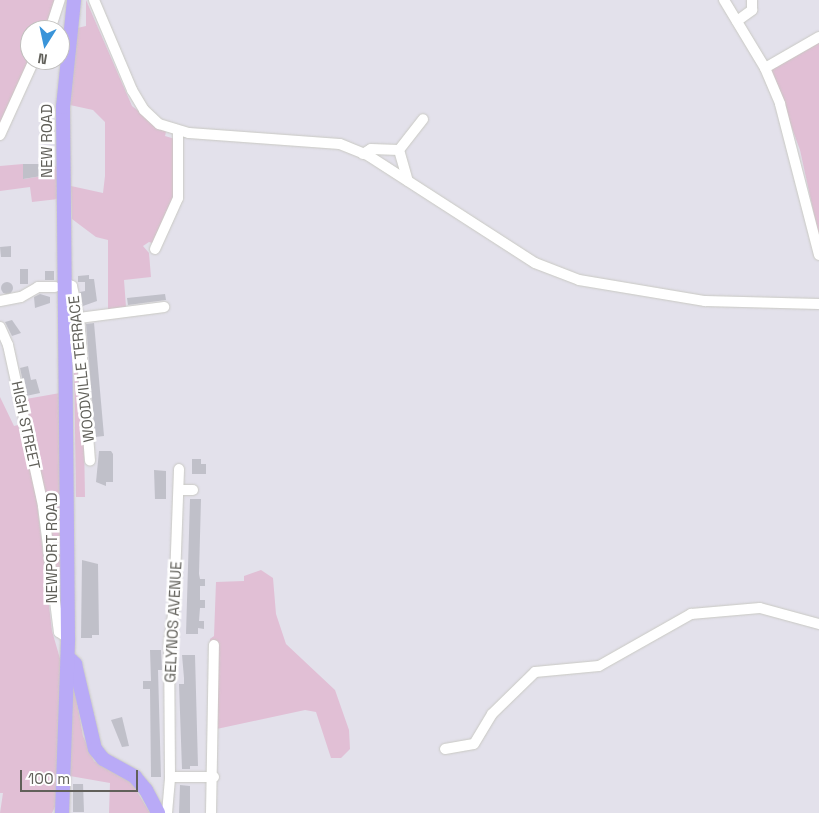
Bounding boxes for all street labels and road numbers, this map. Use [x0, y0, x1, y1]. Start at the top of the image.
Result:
street label: NEW ROAD [38, 104, 56, 178]
street label: WOODVILLE TERRACE [64, 295, 98, 443]
street label: HIGH STREET [8, 379, 44, 471]
street label: NEWPORT ROAD [43, 492, 61, 604]
street label: GELYNOS AVENUE [161, 561, 185, 683]

